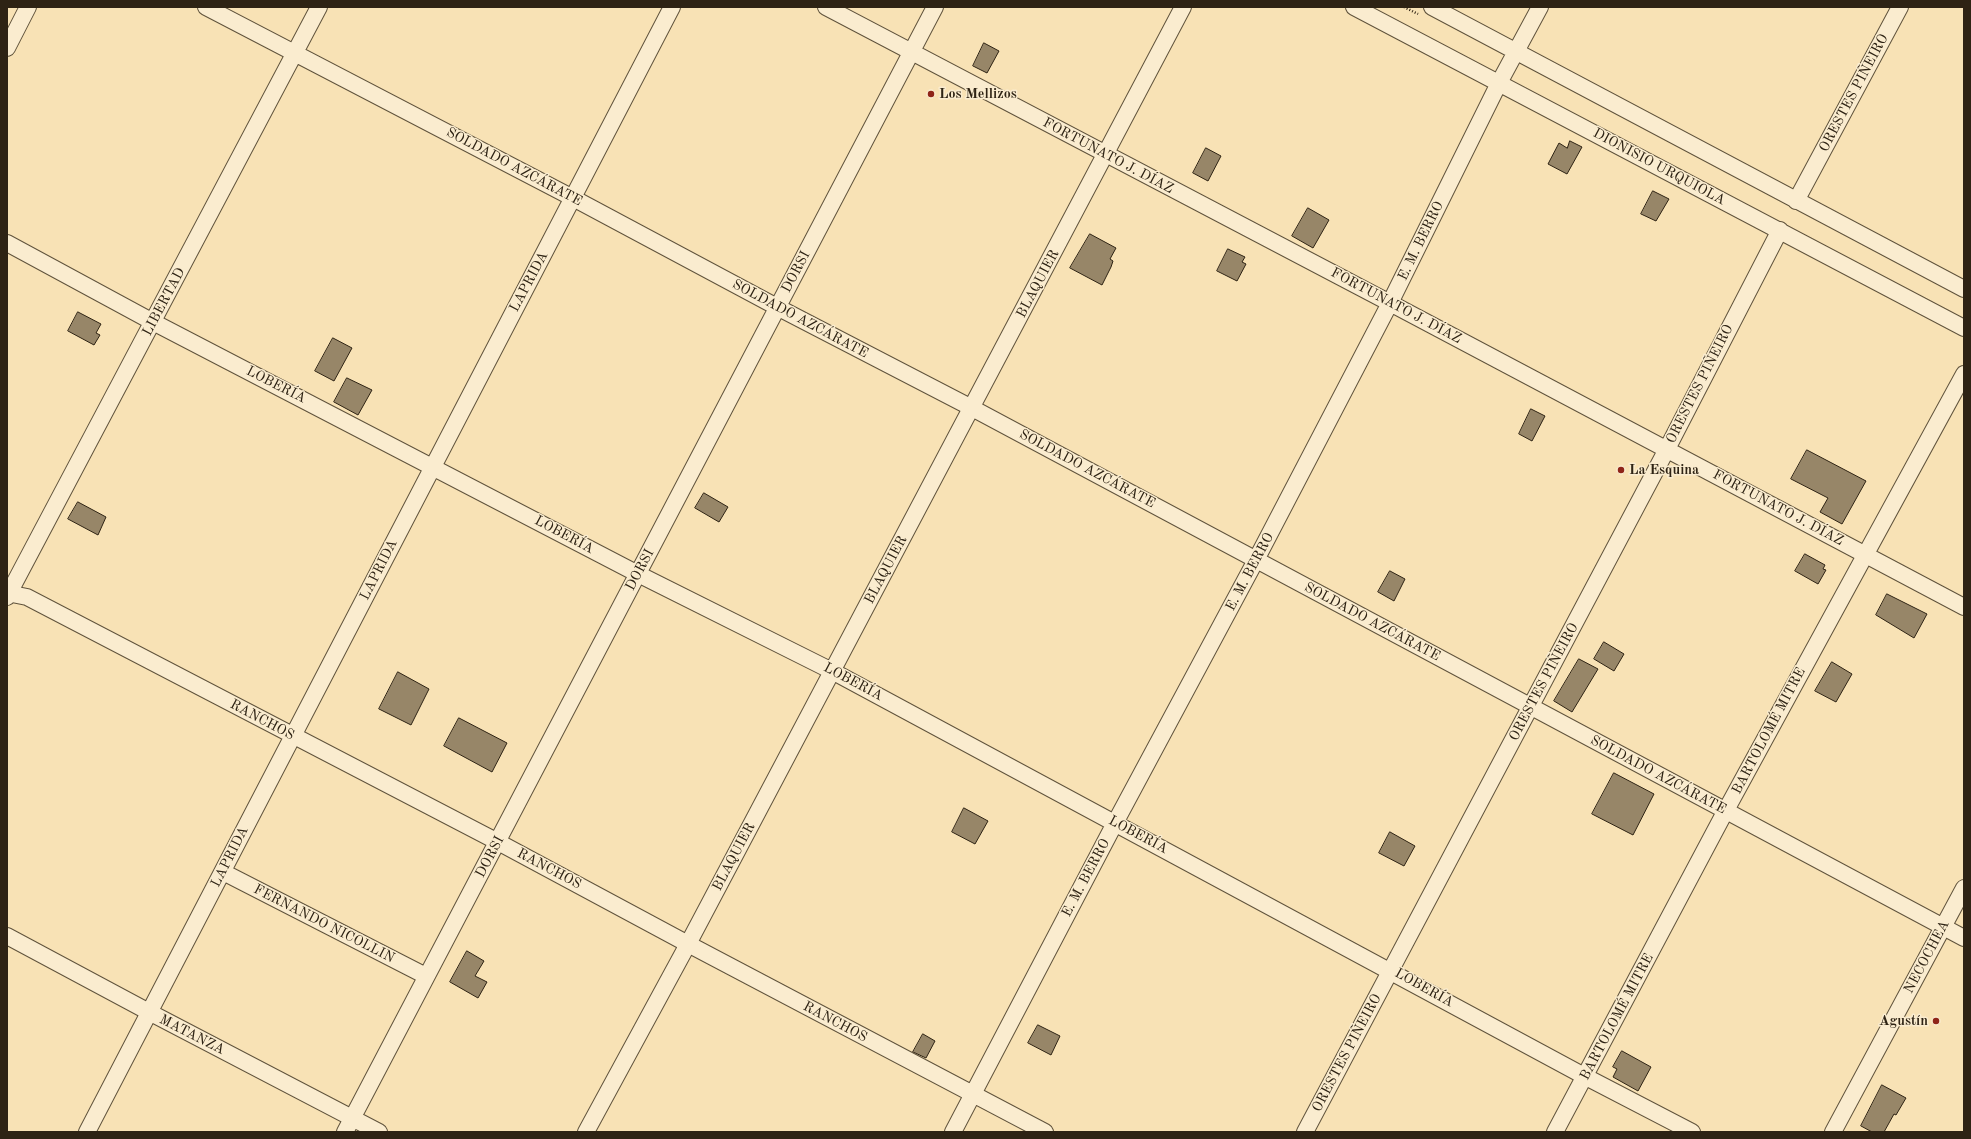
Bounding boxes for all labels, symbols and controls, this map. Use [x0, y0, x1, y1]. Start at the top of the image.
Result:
street label: ORESTES PIÑEIRO [1816, 31, 1892, 155]
place label: Los Mellizos [939, 86, 1017, 102]
marker: Los Mellizos [926, 89, 936, 99]
street label: FORTUNATO J. DÍAZ [1040, 114, 1176, 198]
street label: SOLDADO AZCÁRATE [443, 124, 585, 210]
street label: DIONISIO URQUIOLA [1590, 125, 1728, 209]
street label: E. M. BERRO [1395, 199, 1447, 283]
street label: BLAQUIER [1013, 247, 1063, 321]
street label: DORSI [778, 248, 814, 296]
street label: LAPRIDA [506, 249, 552, 315]
street label: FORTUNATO J. DÍAZ [1328, 264, 1464, 348]
street label: LIBERTAD [139, 265, 189, 339]
street label: SOLDADO AZCÁRATE [729, 276, 871, 362]
street label: ORESTES PIÑEIRO [1663, 322, 1737, 446]
street label: LOBERÍA [243, 363, 309, 407]
street label: SOLDADO AZCÁRATE [1016, 426, 1158, 512]
place label: La Esquina [1629, 462, 1699, 478]
marker: La Esquina [1616, 465, 1626, 475]
street label: FORTUNATO J. DÍAZ [1710, 466, 1846, 550]
street label: LOBERÍA [531, 512, 597, 558]
street label: E. M. BERRO [1222, 530, 1278, 614]
street label: BLAQUIER [861, 533, 911, 607]
street label: LAPRIDA [357, 537, 401, 603]
street label: DORSI [622, 546, 658, 594]
street label: SOLDADO AZCÁRATE [1301, 579, 1443, 665]
street label: ORESTES PIÑEIRO [1506, 620, 1582, 744]
street label: LOBERÍA [820, 659, 886, 705]
street label: BARTOLOMÉ MITRE [1728, 665, 1810, 797]
street label: RANCHOS [227, 696, 297, 744]
street label: SOLDADO AZCÁRATE [1587, 732, 1729, 818]
street label: LOBERÍA [1105, 812, 1171, 858]
street label: BLAQUIER [709, 820, 759, 894]
street label: LAPRIDA [208, 824, 252, 890]
street label: DORSI [472, 833, 508, 881]
street label: E. M. BERRO [1058, 836, 1114, 920]
street label: RANCHOS [514, 845, 584, 893]
street label: FERNANDO NICOLLIN [251, 881, 397, 967]
street label: NECOCHEA [1901, 918, 1953, 996]
street label: BARTOLOMÉ MITRE [1576, 951, 1658, 1083]
street label: LOBERÍA [1392, 965, 1456, 1011]
street label: ORESTES PIÑEIRO [1309, 991, 1385, 1115]
street label: RANCHOS [800, 998, 870, 1046]
street label: MATANZA [156, 1011, 228, 1059]
place label: Agustín [1879, 1013, 1928, 1029]
marker: Agustín [1931, 1016, 1941, 1026]

